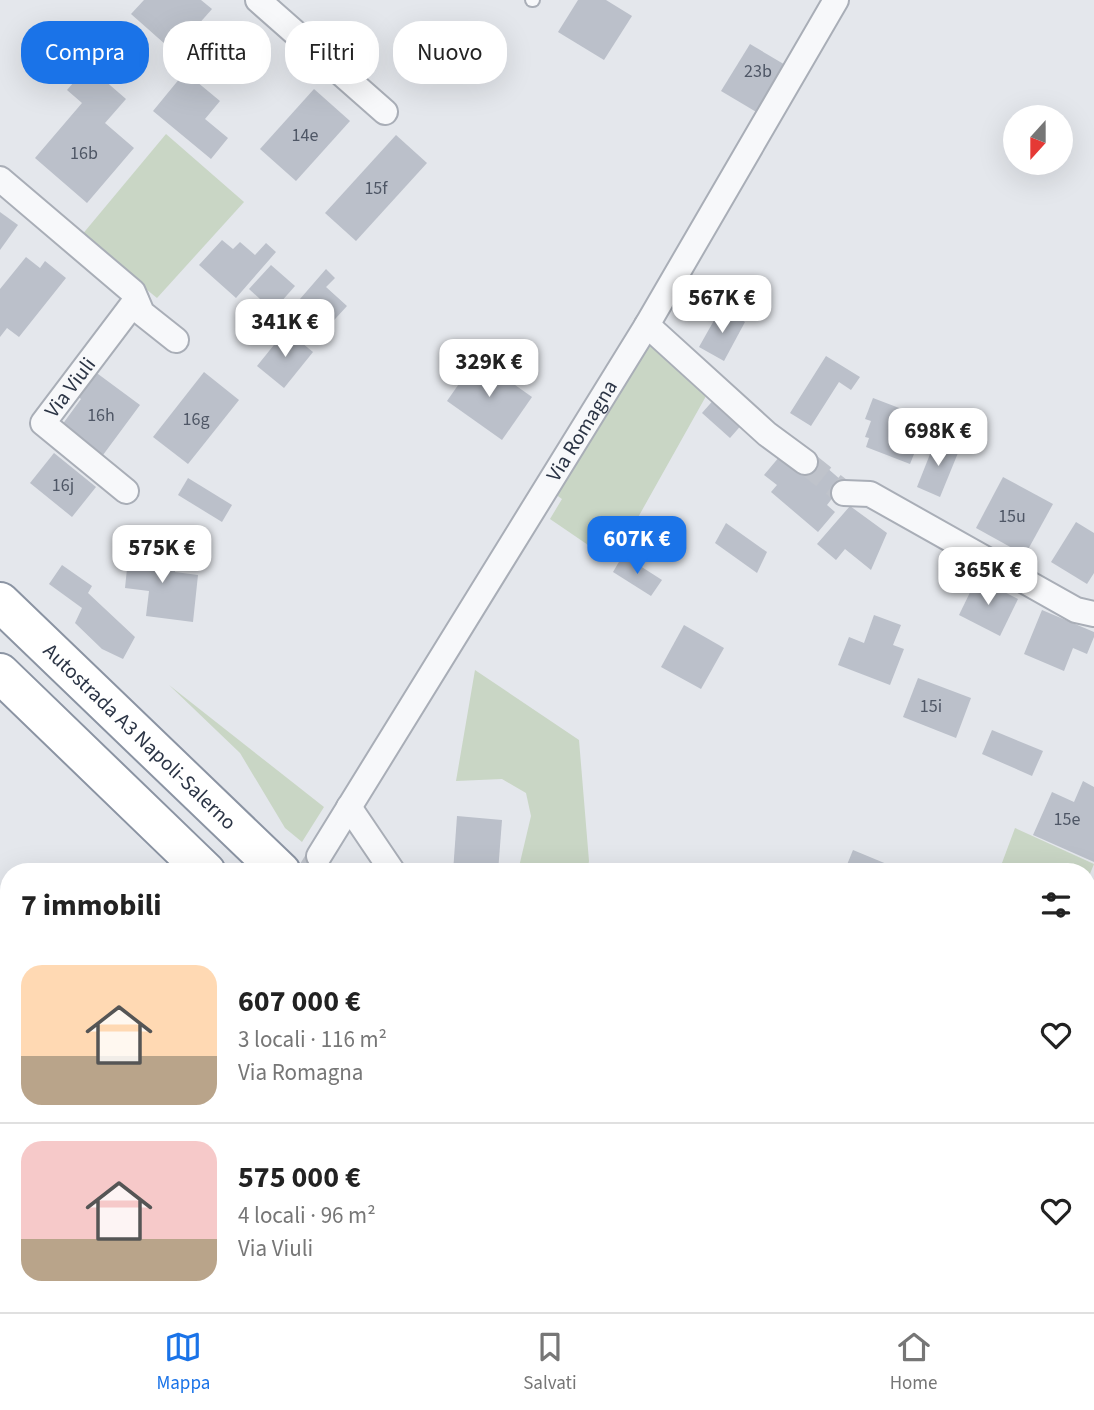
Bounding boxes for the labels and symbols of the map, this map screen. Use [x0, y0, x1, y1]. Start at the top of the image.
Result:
house number: 23b [744, 59, 772, 84]
north arrow [1003, 105, 1073, 175]
house number: 14e [292, 123, 318, 148]
house number: 16b [70, 141, 98, 166]
house number: 15f [364, 176, 388, 201]
pin: 567K € [665, 276, 779, 335]
pin: 341K € [228, 300, 342, 359]
pin: 329K € [432, 340, 546, 399]
street label: Via Viuli [37, 351, 103, 424]
street label: Via Romagna [539, 374, 625, 487]
house number: 16h [87, 403, 115, 428]
house number: 16g [183, 407, 209, 432]
pin: 698K € [881, 408, 995, 468]
house number: 16j [52, 473, 74, 498]
house number: 15u [998, 504, 1026, 529]
pin: 607K € [580, 516, 694, 576]
pin: 575K € [105, 526, 219, 585]
pin: 365K € [931, 548, 1045, 607]
street label: Autostrada A3 Napoli-Salerno [36, 636, 243, 837]
house number: 15i [920, 694, 942, 719]
house number: 15e [1054, 807, 1080, 832]

